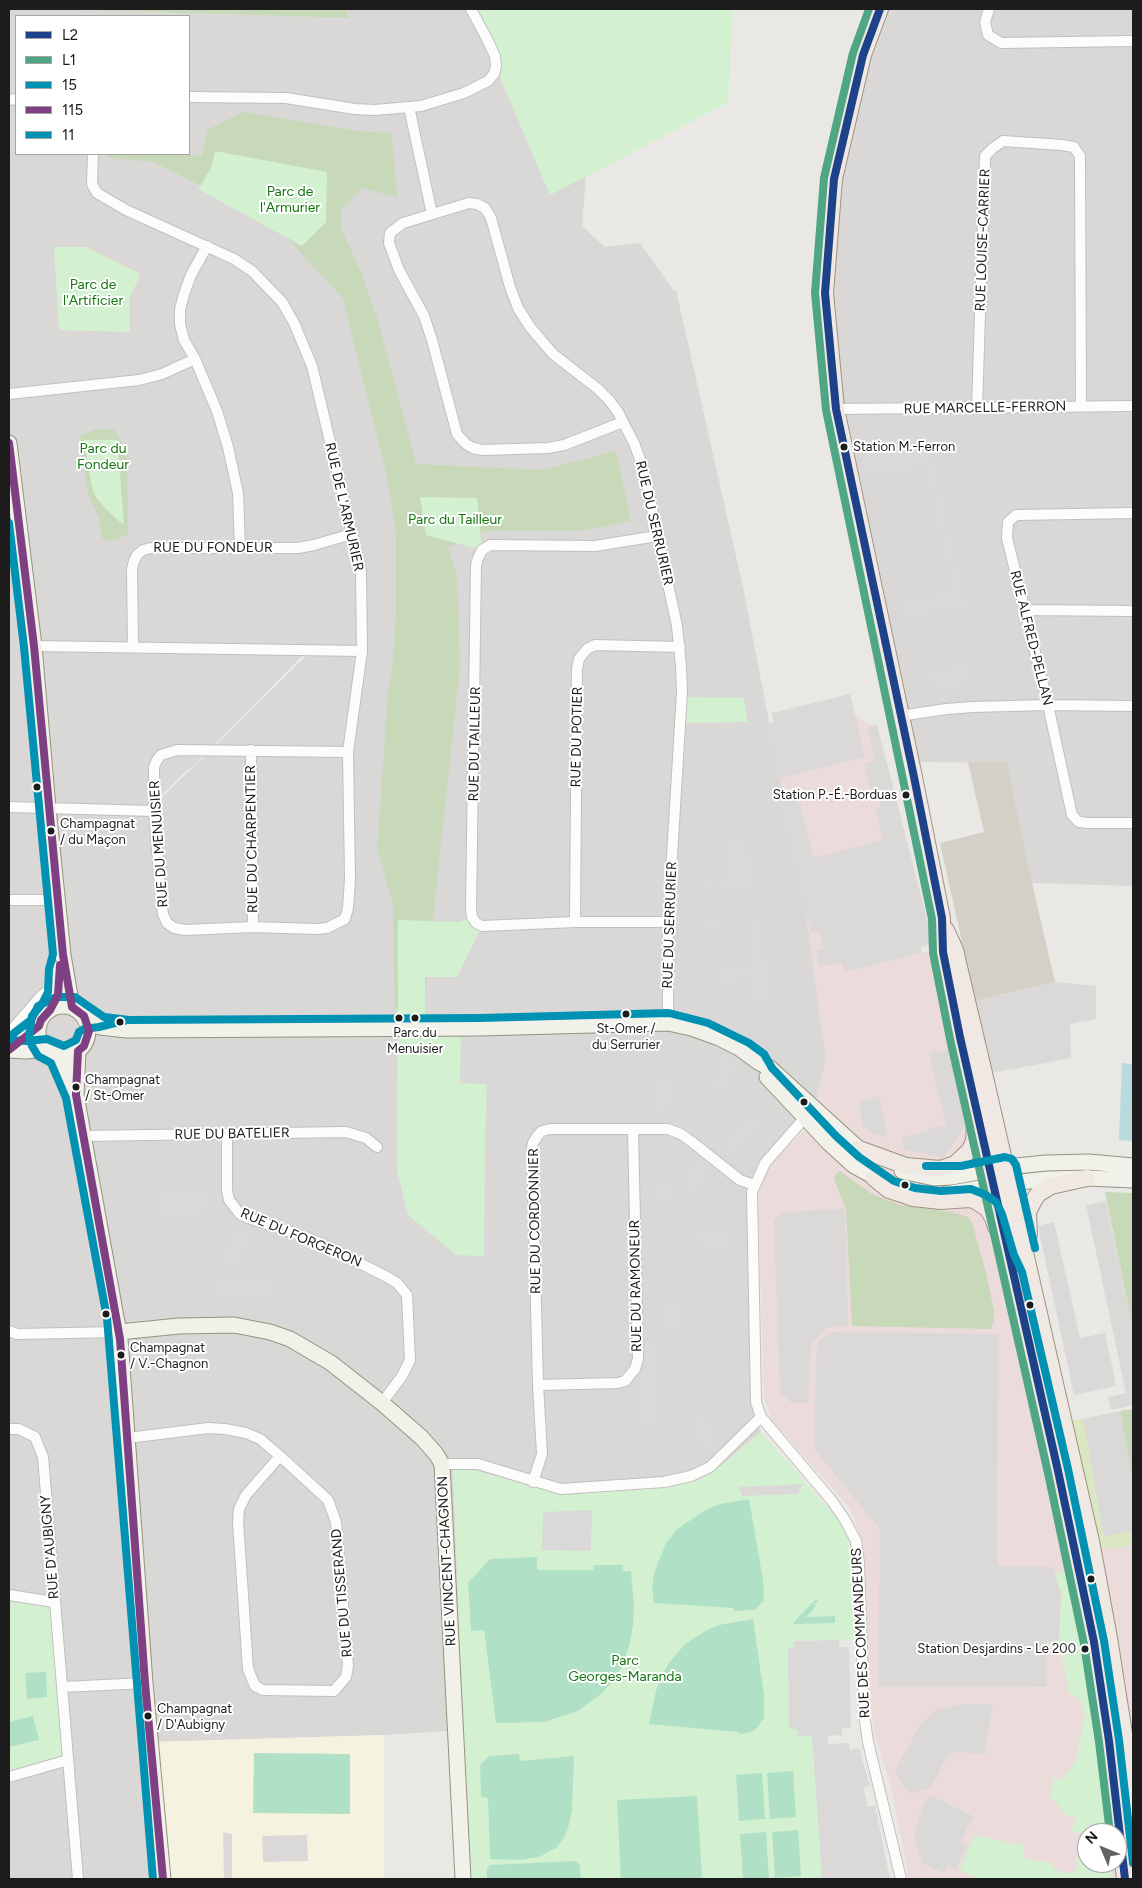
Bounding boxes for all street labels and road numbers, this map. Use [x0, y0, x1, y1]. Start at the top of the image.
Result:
street label: RUE LOUISE-CARRIER [972, 168, 994, 312]
street label: RUE MARCELLE-FERRON [904, 398, 1066, 418]
street label: RUE DE L'ARMURIER [321, 441, 367, 573]
street label: RUE DU SERRURIER [631, 459, 677, 587]
street label: RUE DU FONDEUR [153, 540, 273, 556]
street label: RUE ALFRED-PELLAN [1006, 569, 1056, 707]
street label: RUE DU TAILLEUR [466, 686, 484, 802]
street label: RUE DU POTIER [568, 686, 586, 788]
street label: RUE DU CHARPENTIER [242, 765, 262, 913]
street label: RUE DU MENUISIER [146, 780, 172, 908]
street label: RUE DU SERRURIER [659, 861, 681, 989]
street label: RUE DU BATELIER [174, 1125, 290, 1143]
street label: RUE DU CORDONNIER [525, 1148, 545, 1294]
street label: RUE DU FORGERON [238, 1205, 364, 1271]
street label: RUE DU RAMONEUR [626, 1220, 646, 1352]
street label: RUE VINCENT-CHAGNON [434, 1475, 460, 1647]
street label: RUE D'AUBIGNY [37, 1494, 63, 1600]
street label: RUE DU TISSERAND [328, 1528, 356, 1658]
street label: RUE DES COMMANDEURS [848, 1547, 874, 1719]

